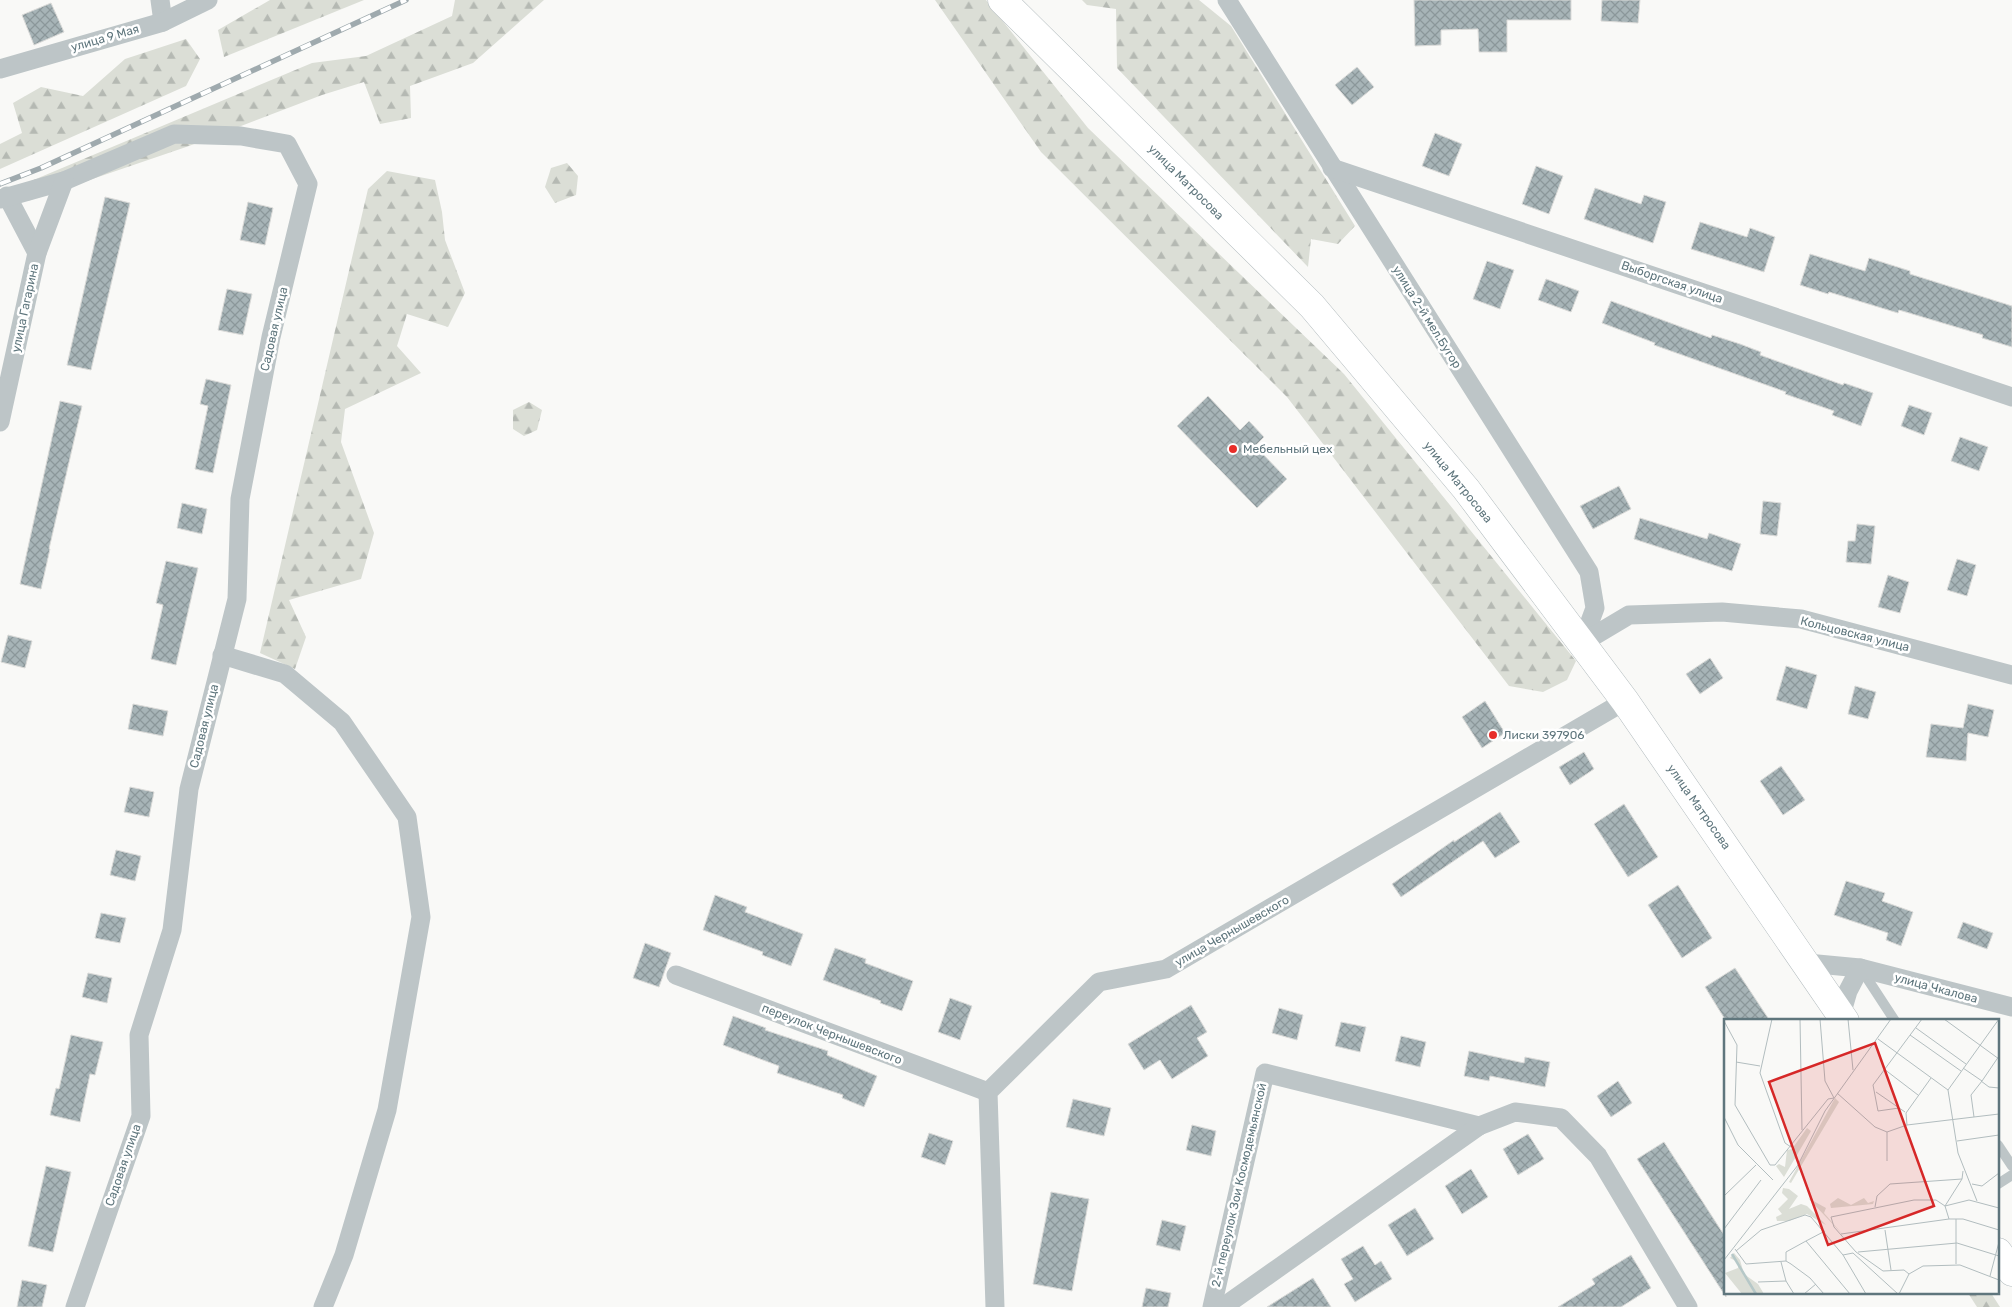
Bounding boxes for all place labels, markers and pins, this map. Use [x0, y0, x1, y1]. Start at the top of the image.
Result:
place label: Мебельный цех [1243, 442, 1333, 456]
marker: Мебельный цех [1227, 443, 1239, 455]
place label: Лиски 397906 [1503, 728, 1585, 742]
marker: Лиски 397906 [1487, 729, 1499, 741]

